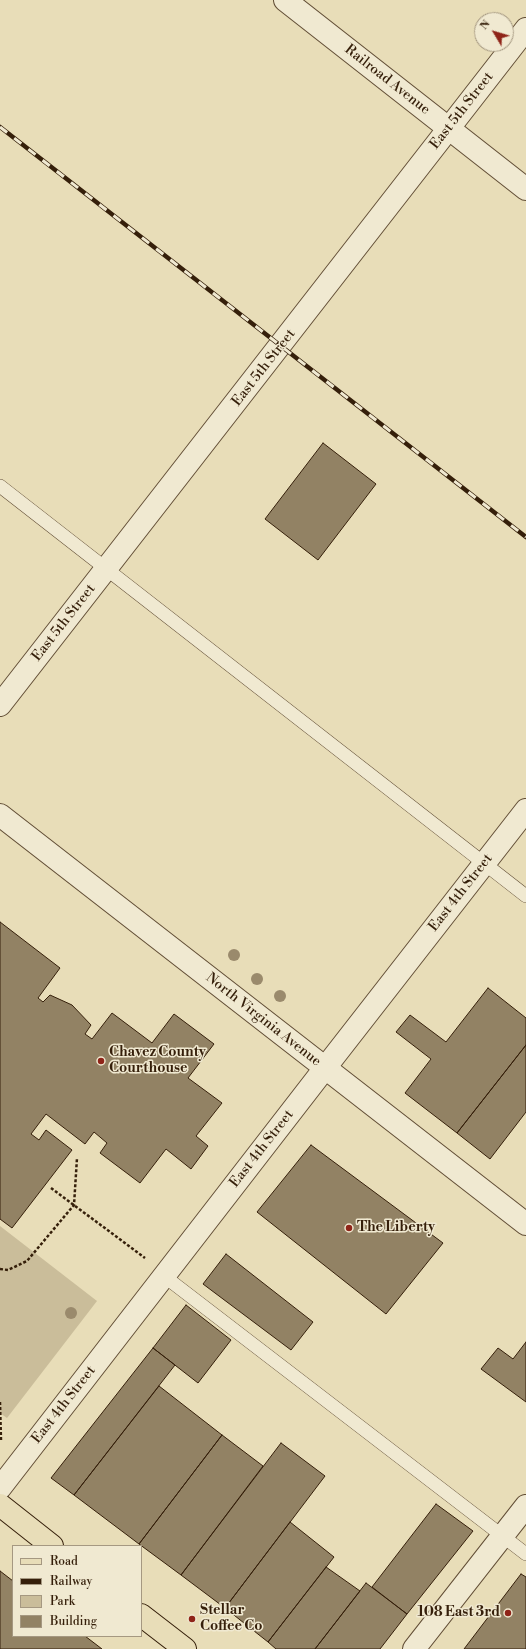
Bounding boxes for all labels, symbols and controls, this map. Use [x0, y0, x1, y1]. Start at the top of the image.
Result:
north arrow [474, 12, 514, 52]
text: N [477, 17, 494, 33]
street label: Railroad Avenue [341, 41, 433, 119]
street label: East 5th Street [427, 69, 497, 153]
street label: East 5th Street [229, 326, 299, 410]
street label: East 5th Street [29, 581, 99, 665]
street label: East 4th Street [426, 851, 496, 935]
street label: North Virginia Avenue [202, 970, 324, 1070]
place label: Chavez County Courthouse [109, 1045, 206, 1078]
marker: Chavez County Courthouse [96, 1056, 106, 1066]
street label: East 4th Street [227, 1107, 297, 1191]
place label: The Liberty [357, 1220, 435, 1236]
marker: The Liberty [344, 1223, 354, 1233]
street label: East 4th Street [29, 1363, 99, 1447]
legend [12, 1545, 142, 1637]
text: Road [50, 1554, 78, 1569]
text: Railway [50, 1574, 92, 1589]
text: Park [50, 1594, 75, 1609]
place label: Stellar Coffee Co [200, 1603, 263, 1636]
place label: 108 East 3rd [417, 1605, 500, 1621]
marker: 108 East 3rd [503, 1608, 513, 1618]
text: Building [50, 1614, 97, 1629]
marker: Stellar Coffee Co [187, 1614, 197, 1624]

